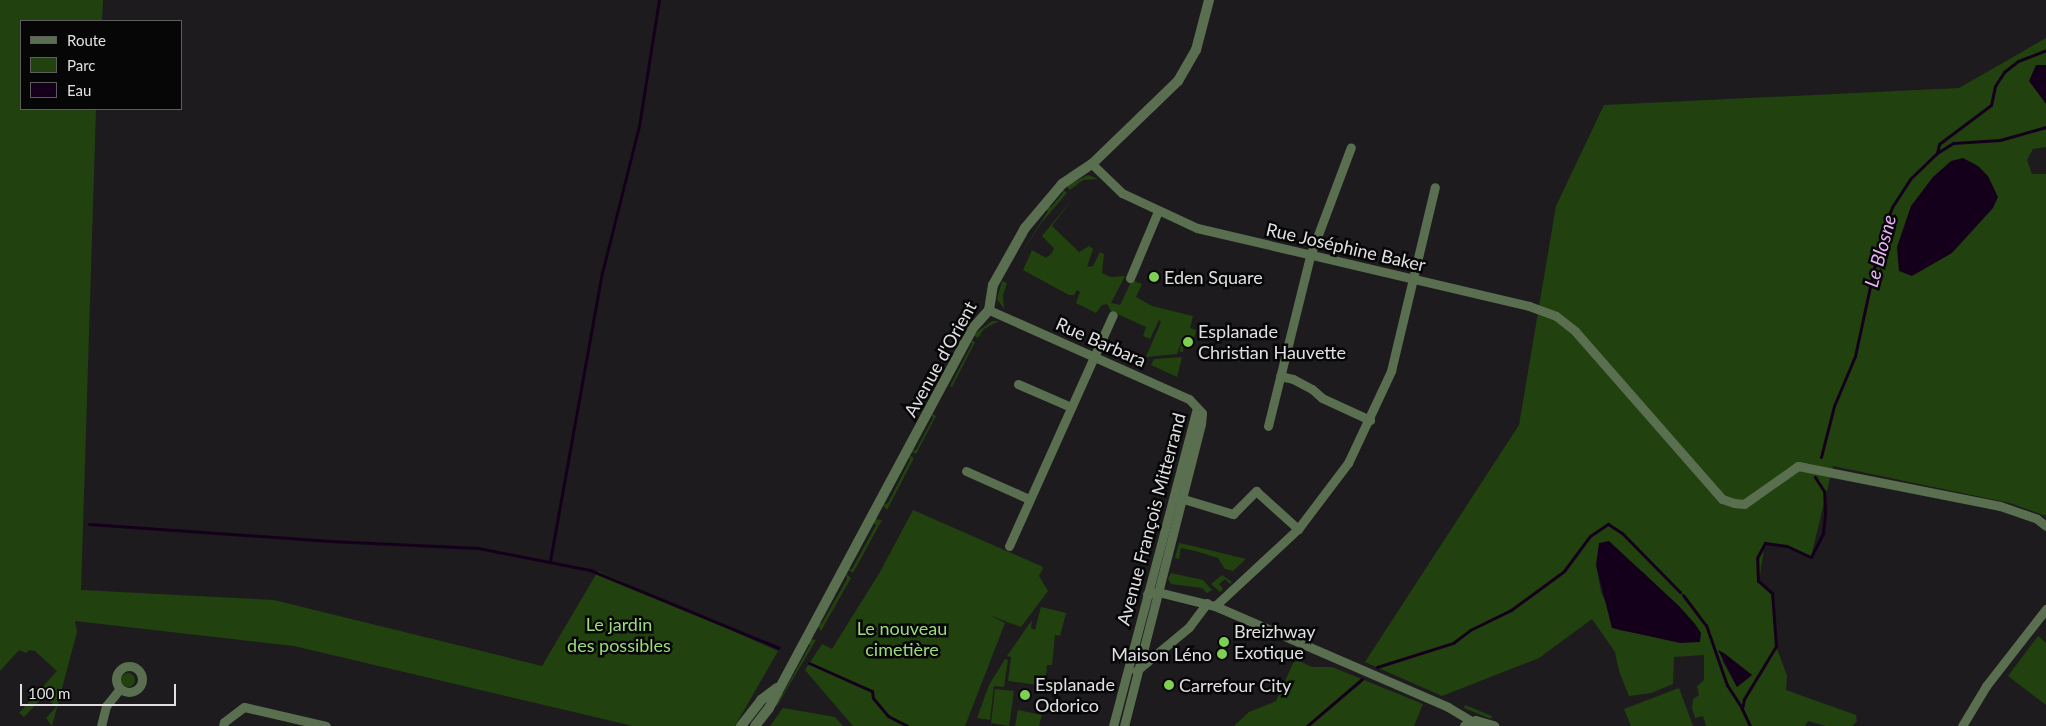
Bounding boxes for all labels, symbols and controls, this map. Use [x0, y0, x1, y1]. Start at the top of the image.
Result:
legend [20, 20, 182, 110]
text: Route [67, 31, 106, 49]
text: Parc [67, 56, 96, 74]
text: Eau [67, 81, 91, 99]
water label: Le Blosne [1859, 212, 1901, 290]
street label: Rue Joséphine Baker [1264, 218, 1428, 276]
place label: Eden Square [1164, 266, 1263, 288]
marker: Eden Square [1148, 271, 1160, 283]
street label: Avenue d'Orient [899, 297, 981, 421]
street label: Rue Barbara [1053, 313, 1149, 371]
place label: Esplanade Christian Hauvette [1198, 321, 1346, 364]
marker: Esplanade Christian Hauvette [1182, 336, 1194, 348]
street label: Avenue François Mitterrand [1112, 410, 1190, 628]
park label: Le jardin des possibles [567, 614, 671, 656]
park label: Le nouveau cimetière [857, 618, 947, 660]
place label: Breizhway Exotique [1234, 621, 1316, 664]
marker: Breizhway Exotique [1218, 636, 1230, 648]
place label: Maison Léno [1111, 643, 1212, 665]
marker: Maison Léno [1216, 648, 1228, 660]
scale bar [22, 674, 179, 706]
place label: Esplanade Odorico [1035, 674, 1115, 716]
place label: Carrefour City [1179, 674, 1292, 696]
marker: Carrefour City [1163, 679, 1175, 691]
text: 100 m [28, 684, 70, 702]
marker: Esplanade Odorico [1019, 689, 1031, 701]

